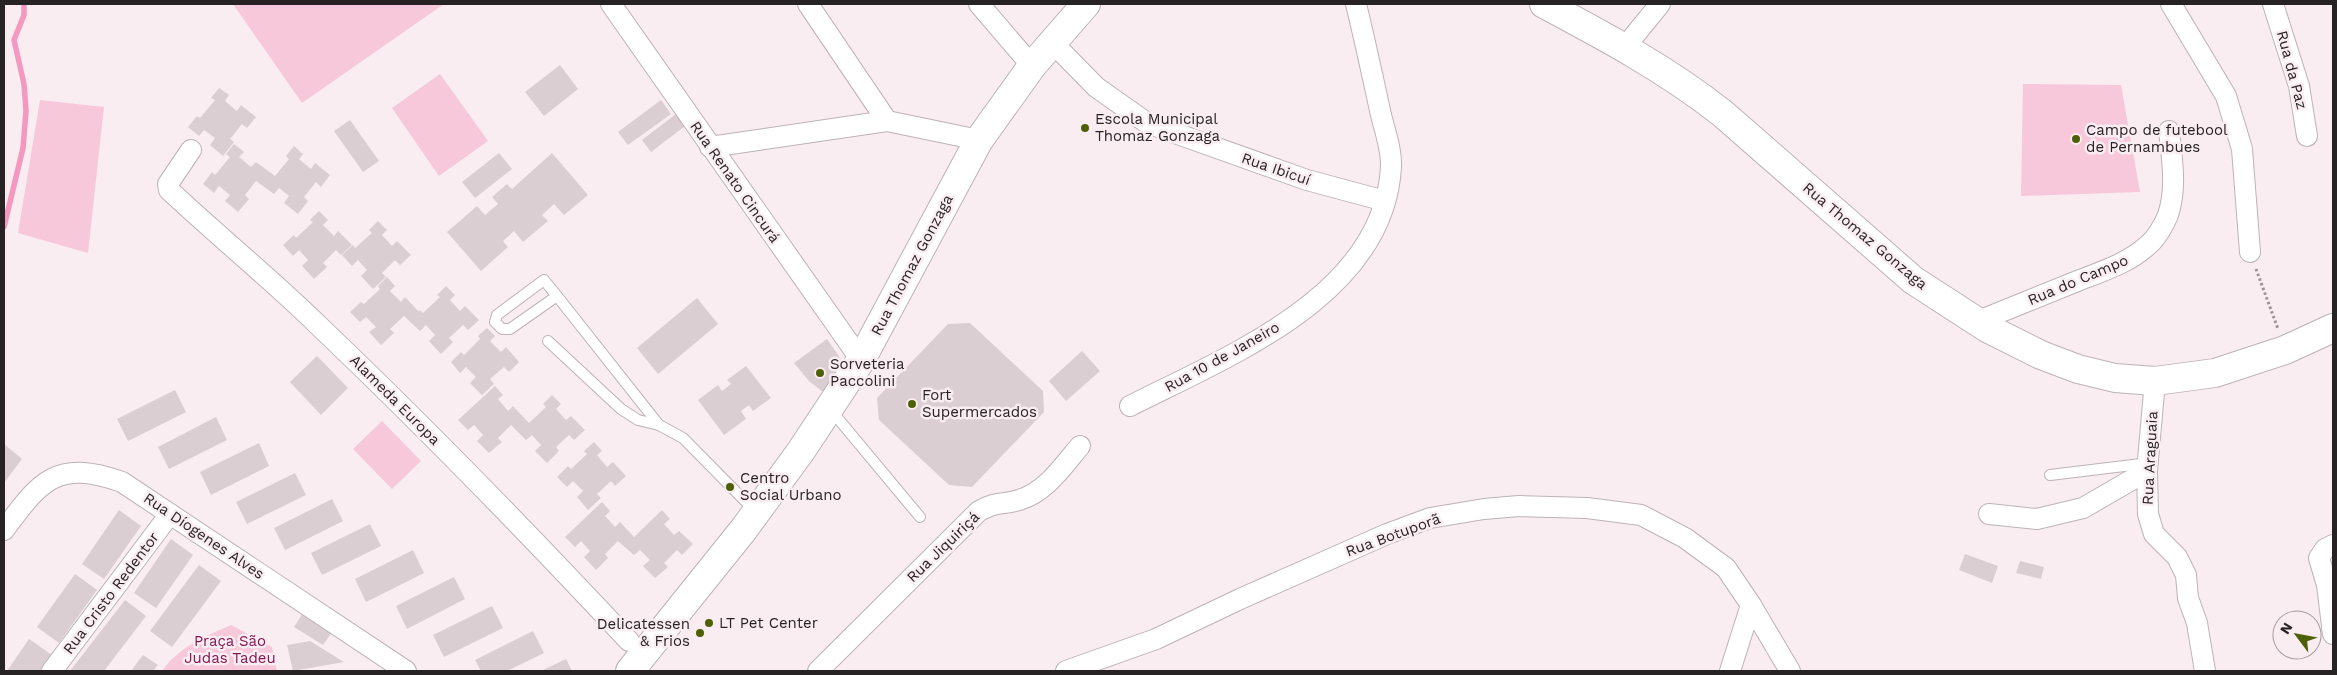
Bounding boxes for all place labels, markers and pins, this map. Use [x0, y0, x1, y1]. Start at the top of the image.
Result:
place label: Escola Municipal Thomaz Gonzaga [1095, 110, 1221, 145]
place label: Campo de futebool de Pernambues [2086, 121, 2228, 156]
marker: Escola Municipal Thomaz Gonzaga [1079, 122, 1091, 134]
marker: Campo de futebool de Pernambues [2070, 133, 2082, 145]
place label: Sorveteria Paccolini [830, 355, 905, 390]
marker: Sorveteria Paccolini [814, 367, 826, 379]
place label: Fort Supermercados [922, 386, 1037, 421]
marker: Fort Supermercados [906, 398, 918, 410]
place label: Centro Social Urbano [740, 469, 842, 504]
marker: Centro Social Urbano [724, 481, 736, 493]
place label: LT Pet Center [719, 614, 818, 632]
place label: Delicatessen & Frios [597, 615, 690, 650]
marker: LT Pet Center [703, 617, 715, 629]
marker: Delicatessen & Frios [694, 627, 706, 639]

